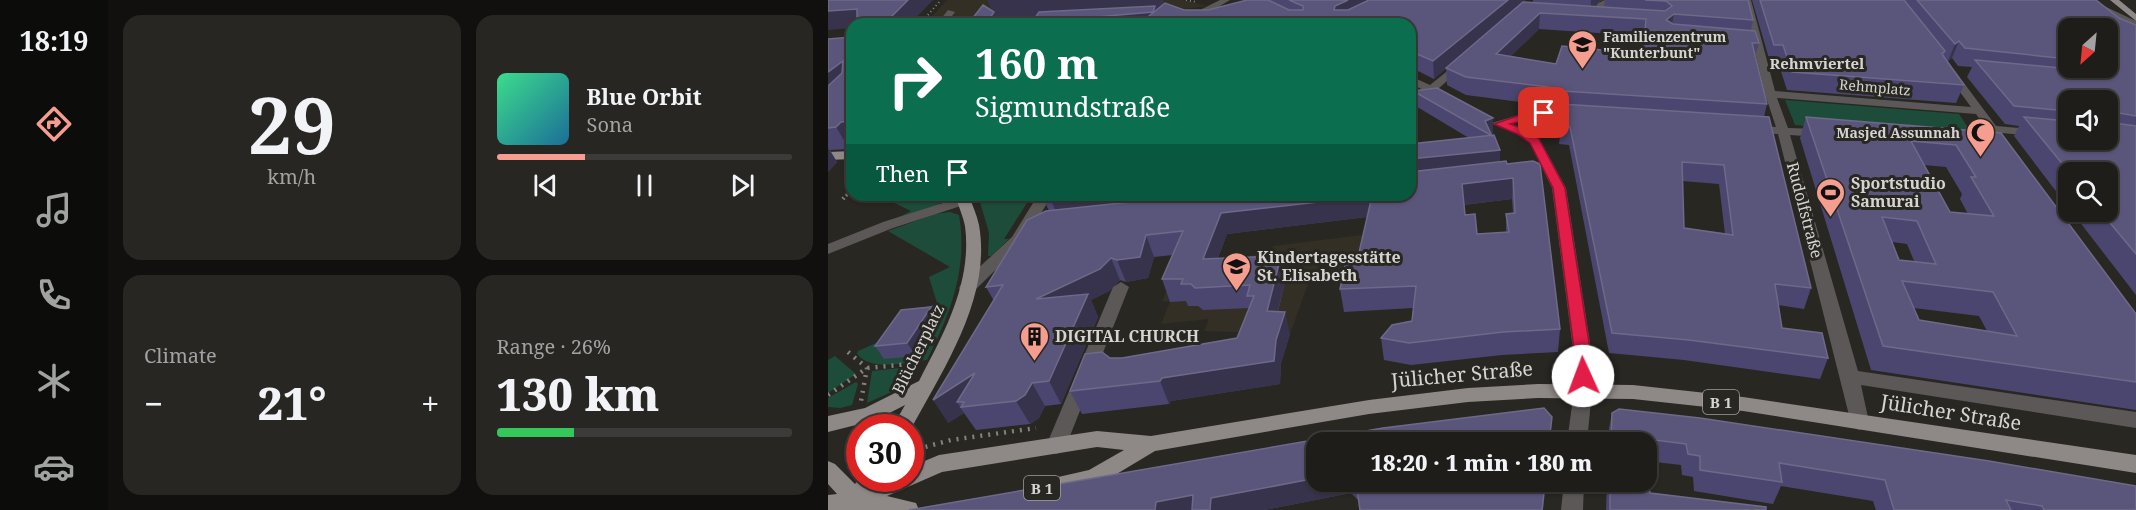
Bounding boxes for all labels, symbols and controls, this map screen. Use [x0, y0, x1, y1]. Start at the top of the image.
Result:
north arrow [2058, 18, 2118, 78]
map controls [2058, 18, 2118, 222]
text: 18:19 [19, 22, 89, 59]
place label: Familienzentrum "Kunterbunt" [1603, 27, 1727, 62]
school or university icon: Familienzentrum "Kunterbunt" [1566, 28, 1598, 70]
text: 160 m [975, 34, 1099, 91]
icon: right [876, 42, 954, 120]
district label: Rehmviertel [1770, 53, 1865, 73]
text: 29 [248, 71, 336, 177]
street label: Rehmplatz [1838, 74, 1912, 100]
text: Blue Orbit [587, 81, 702, 111]
pin [1518, 87, 1569, 138]
text: Sigmundstraße [975, 88, 1170, 125]
button: sound [2058, 90, 2118, 150]
icon: arrive [1527, 96, 1560, 129]
icon: directions [33, 103, 75, 145]
text: Sona [587, 111, 633, 138]
mosque icon: Masjed Assunnah [1965, 116, 1997, 158]
place label: Masjed Assunnah [1836, 123, 1960, 142]
icon: arrive [941, 156, 974, 189]
text: Then [876, 158, 929, 188]
street label: Rudolfstraße [1782, 160, 1828, 260]
button: search [2058, 162, 2118, 222]
text: km/h [267, 163, 316, 190]
icon: previous [529, 169, 562, 202]
icon: pause [628, 169, 661, 202]
icon: next [726, 169, 759, 202]
place label: Sportstudio Samurai [1851, 172, 1946, 212]
sports icon: Sportstudio Samurai [1814, 176, 1846, 218]
icon: music [33, 189, 75, 231]
place label: Kindertagesstätte St. Elisabeth [1257, 246, 1401, 286]
school or university icon: Kindertagesstätte St. Elisabeth [1220, 250, 1252, 292]
icon: phone [33, 274, 75, 316]
street label: Blücherplatz [887, 300, 949, 398]
building icon: DIGITAL CHURCH [1018, 320, 1050, 362]
place label: DIGITAL CHURCH [1055, 325, 1199, 347]
text: Range · 26% [497, 333, 611, 360]
text: Climate [144, 342, 217, 369]
position arrow [1551, 344, 1615, 408]
street label: Jülicher Straße [1389, 354, 1534, 394]
icon: climate [33, 360, 75, 402]
text: 130 km [497, 363, 659, 424]
text: 21° [258, 372, 327, 433]
text: − [144, 381, 163, 426]
text: + [421, 381, 440, 426]
street label: Jülicher Straße [1878, 387, 2023, 436]
road number: B 1 [1703, 390, 1739, 414]
speed limit sign: 30 [846, 414, 924, 492]
icon: car [33, 446, 75, 488]
text: 18:20 · 1 min · 180 m [1371, 447, 1592, 477]
road number: B 1 [1024, 476, 1060, 500]

